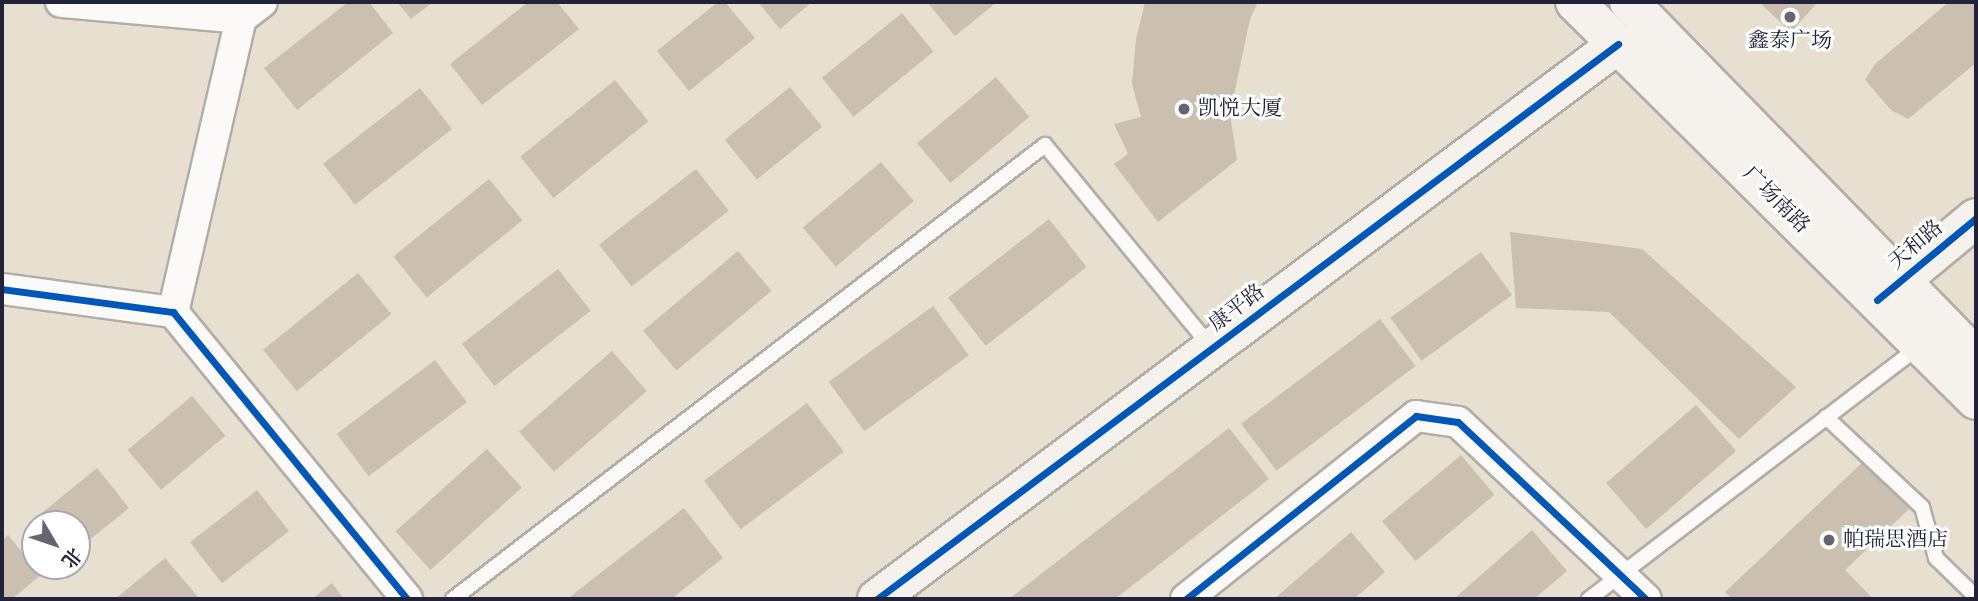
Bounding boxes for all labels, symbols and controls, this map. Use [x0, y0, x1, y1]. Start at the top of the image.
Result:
marker: 鑫泰广场 [1782, 9, 1798, 25]
place label: 鑫泰广场 [1748, 28, 1832, 54]
place label: 凯悦大厦 [1198, 96, 1282, 122]
marker: 凯悦大厦 [1176, 101, 1192, 117]
street label: 广场南路 [1737, 161, 1815, 239]
street label: 天和路 [1884, 215, 1948, 275]
street label: 康平路 [1204, 279, 1270, 337]
north arrow [21, 510, 91, 580]
place label: 帕瑞思酒店 [1843, 527, 1948, 553]
marker: 帕瑞思酒店 [1821, 532, 1837, 548]
text: 北 [56, 543, 86, 572]

